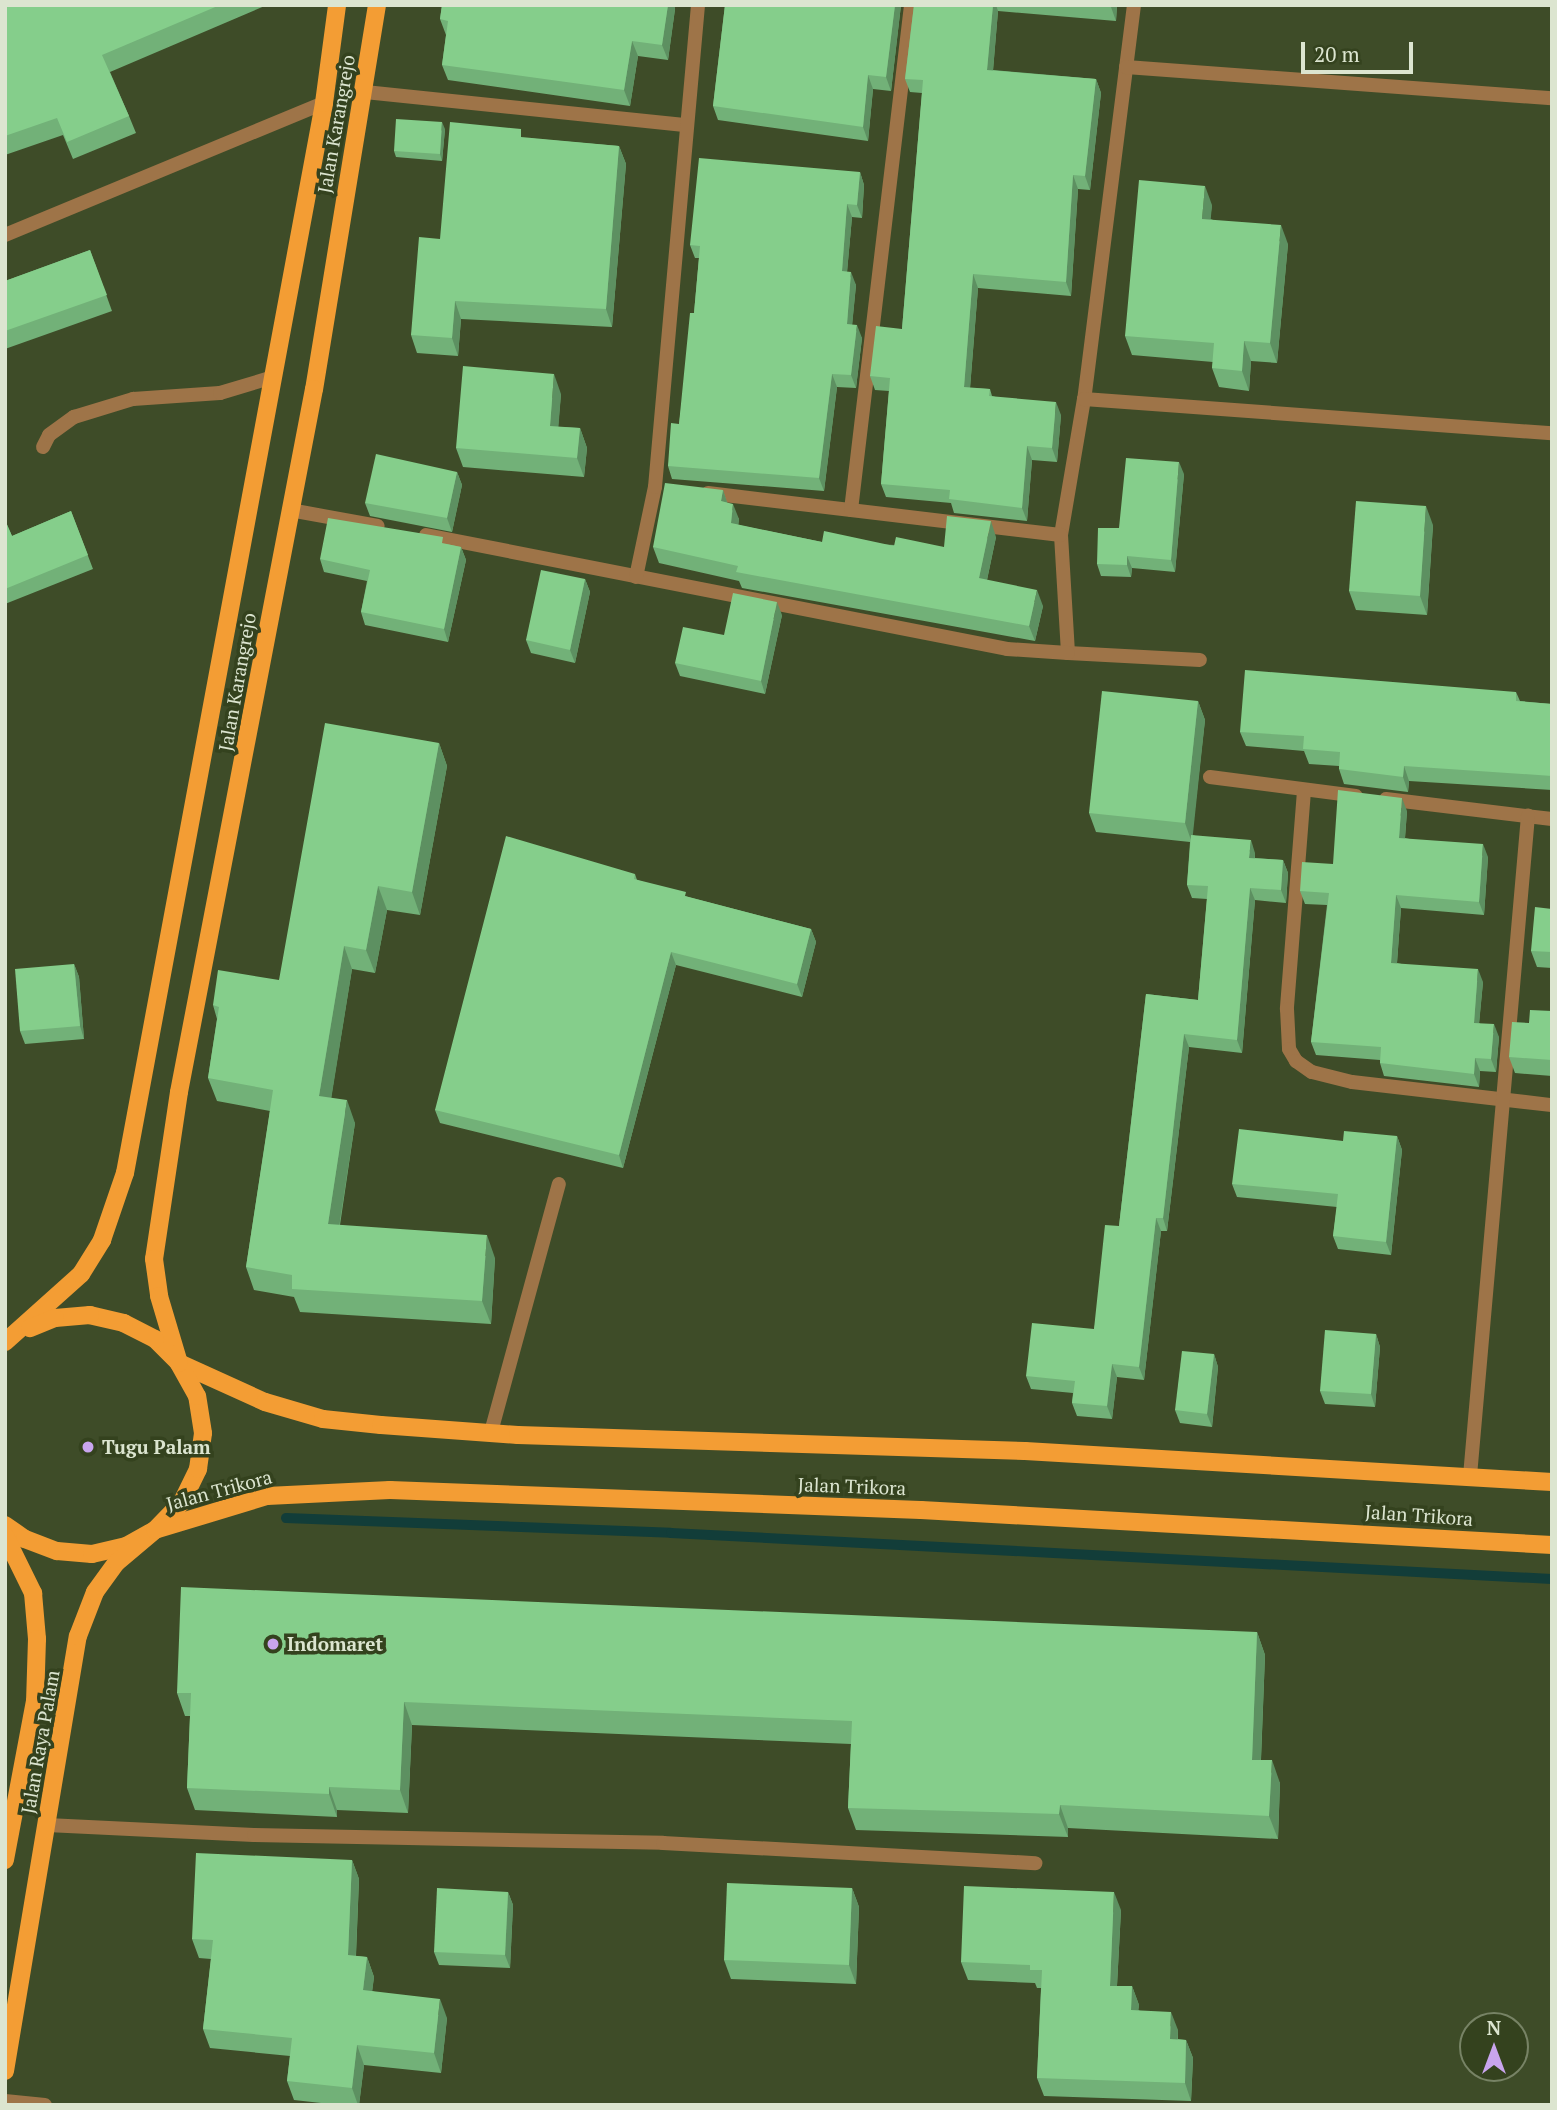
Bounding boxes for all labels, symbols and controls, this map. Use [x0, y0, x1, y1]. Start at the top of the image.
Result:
scale bar [1305, 28, 1417, 72]
text: 20 m [1314, 40, 1360, 68]
street label: Jalan Karangrejo [313, 53, 359, 195]
street label: Jalan Karangrejo [214, 611, 260, 753]
place label: Tugu Palam [102, 1436, 211, 1458]
marker: Tugu Palam [80, 1439, 96, 1455]
street label: Jalan Trikora [164, 1465, 274, 1515]
street label: Jalan Trikora [797, 1473, 907, 1499]
street label: Jalan Trikora [1364, 1500, 1474, 1530]
place label: Indomaret [287, 1633, 383, 1655]
marker: Indomaret [265, 1636, 281, 1652]
street label: Jalan Raya Palam [16, 1668, 64, 1816]
north arrow [1459, 2012, 1529, 2082]
text: N [1487, 2015, 1501, 2040]

